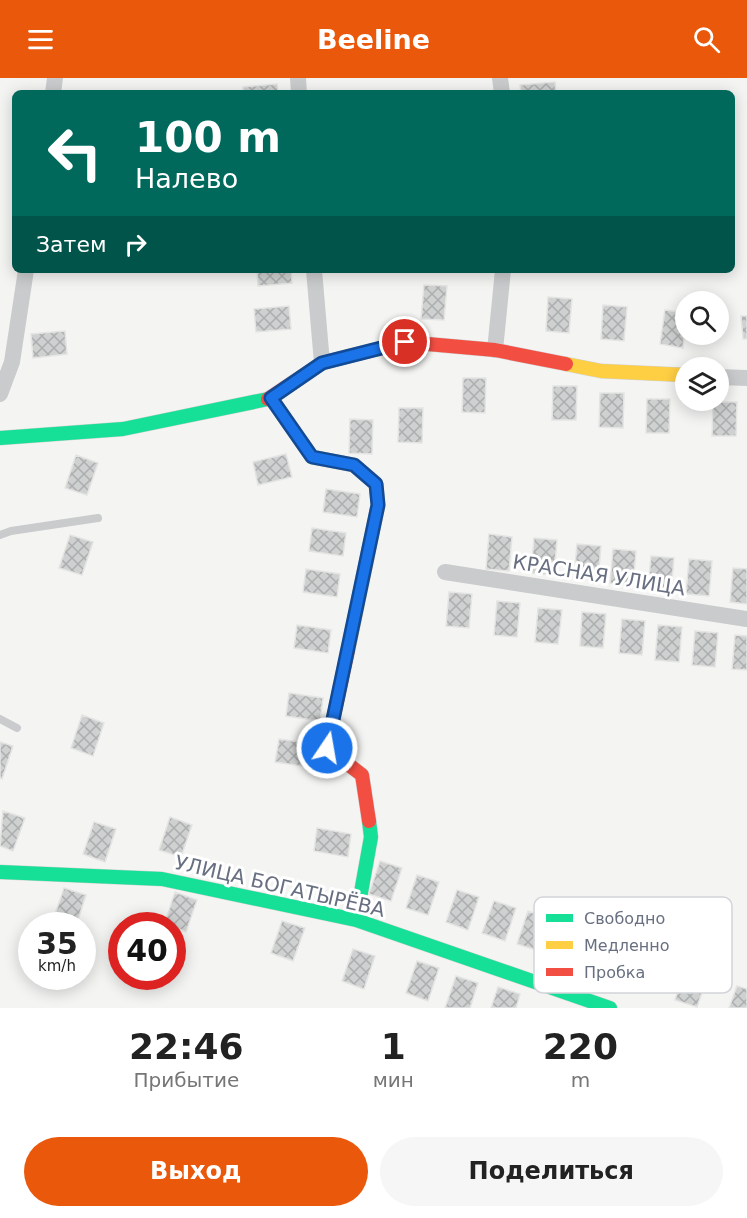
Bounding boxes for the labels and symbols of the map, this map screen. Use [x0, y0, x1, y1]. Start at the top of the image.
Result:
pin [379, 316, 430, 367]
street label: КРАСНАЯ УЛИЦА [511, 550, 687, 601]
position arrow [295, 716, 359, 780]
street label: УЛИЦА БОГАТЫРЁВА [173, 850, 388, 922]
legend [534, 897, 732, 993]
text: Свободно [584, 909, 665, 928]
speed limit sign: 40 [108, 912, 186, 990]
text: Медленно [584, 936, 670, 955]
text: Пробка [584, 963, 645, 982]

